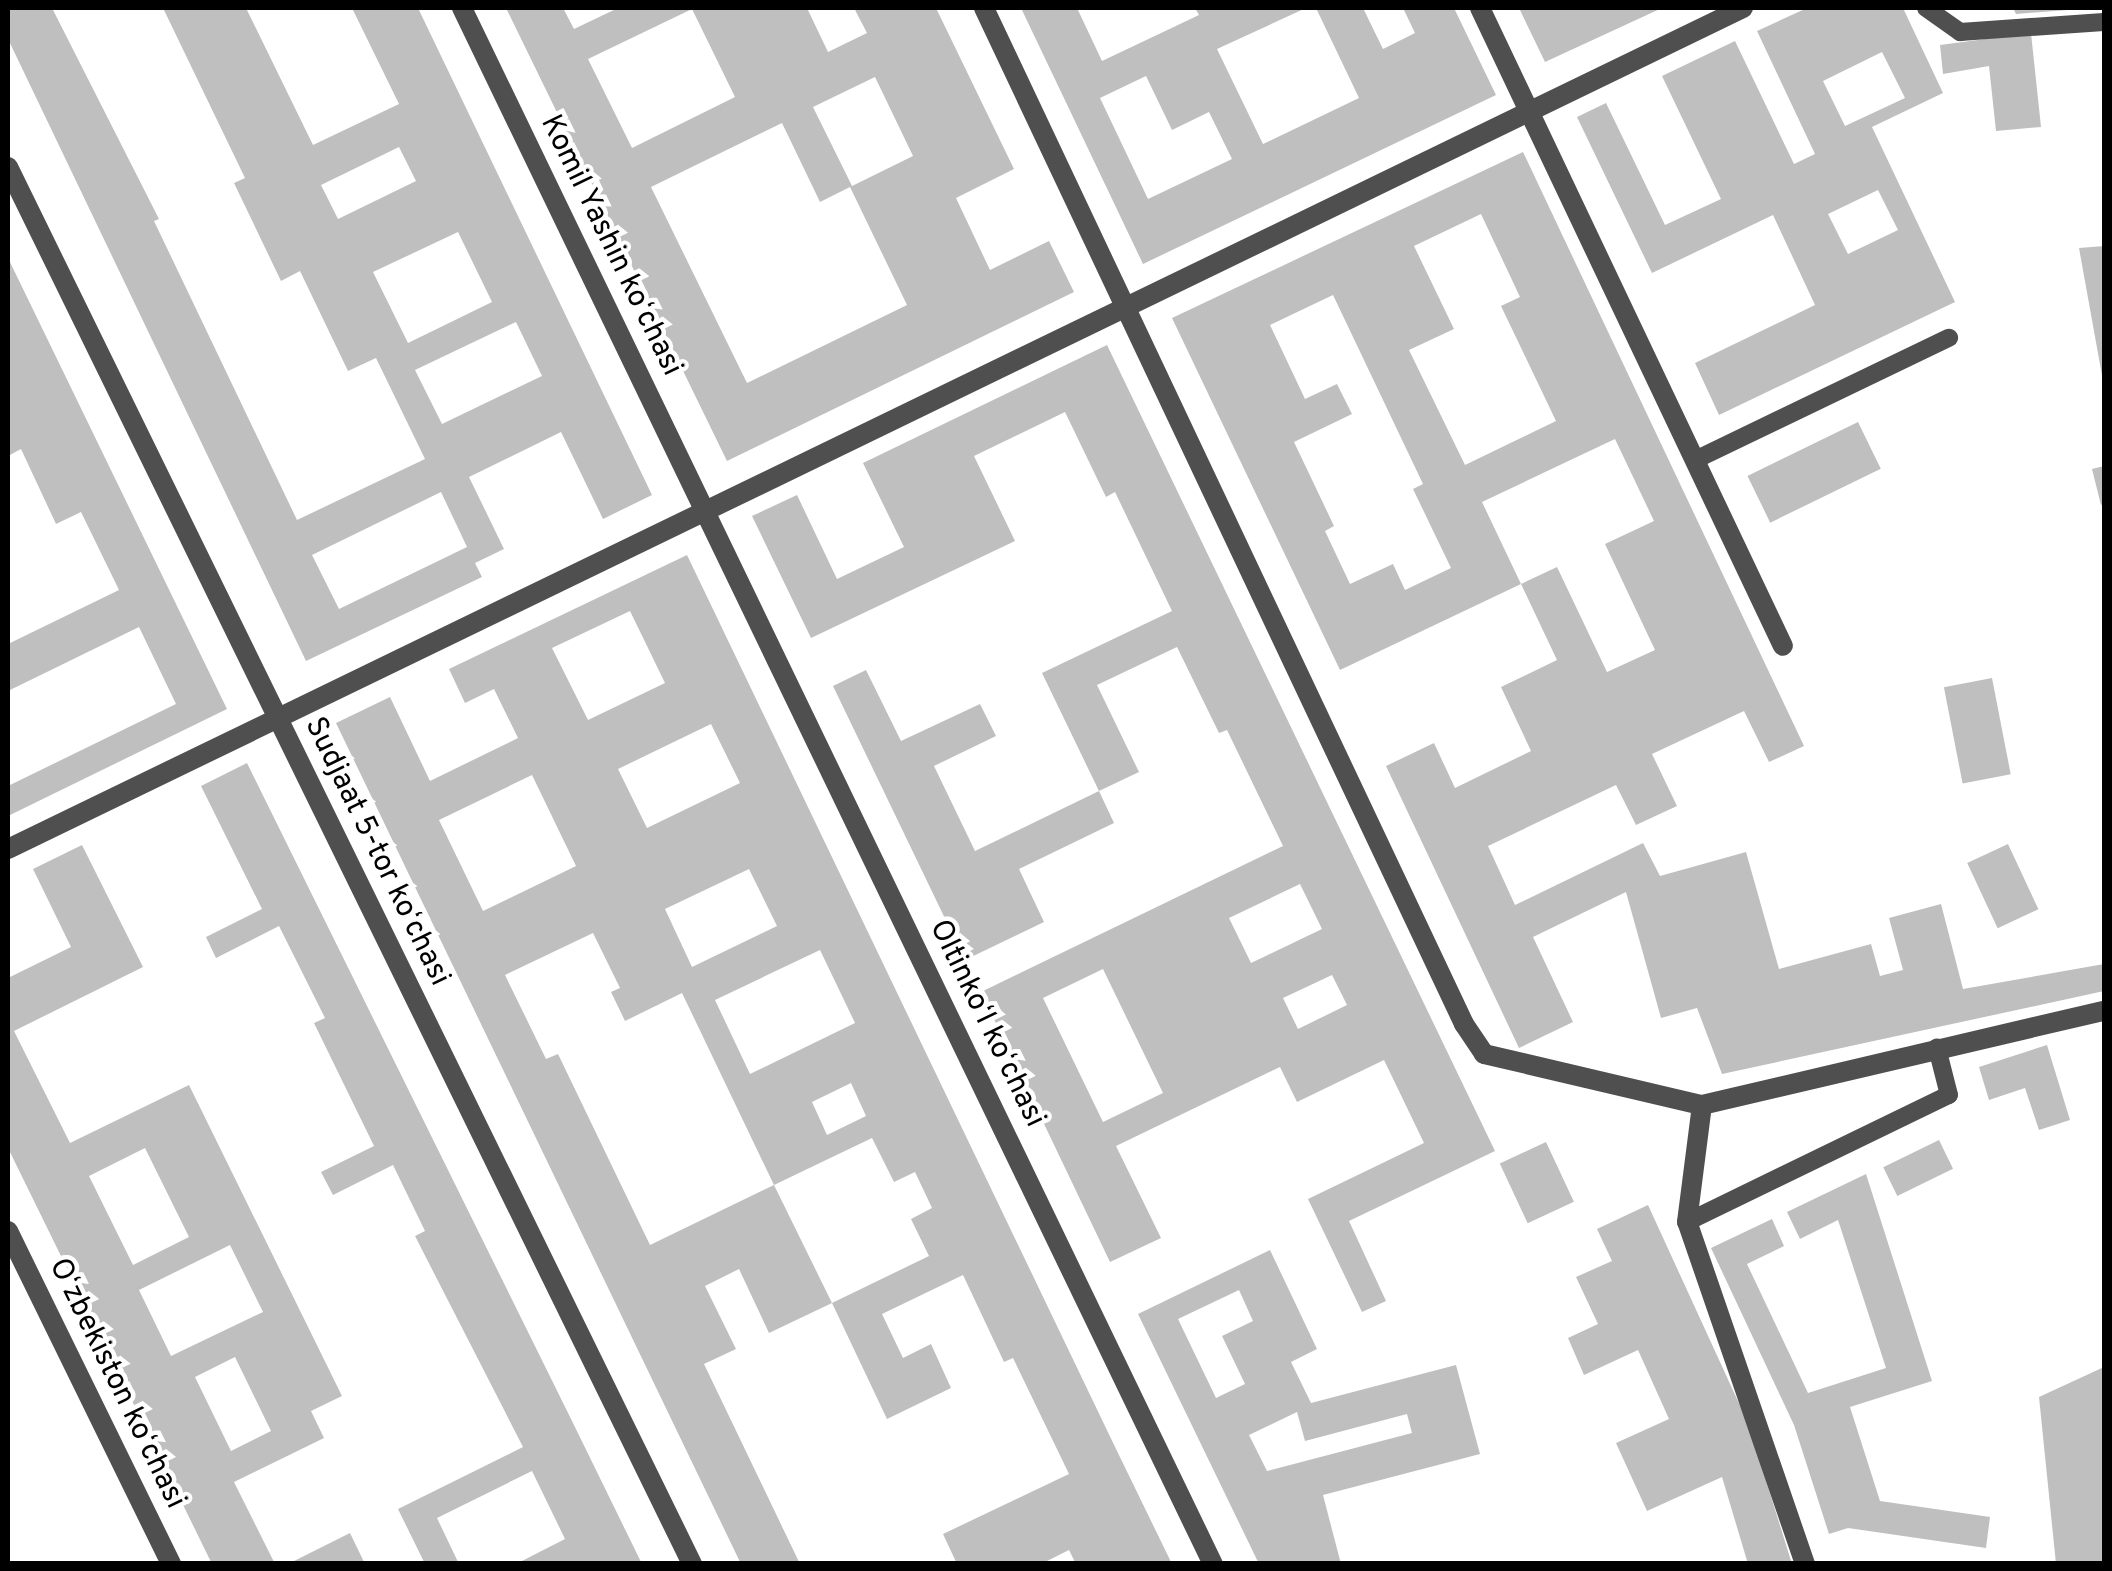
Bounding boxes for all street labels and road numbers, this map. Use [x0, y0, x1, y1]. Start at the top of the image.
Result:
street label: Komil Yashin koʻchasi [531, 109, 689, 383]
street label: Sudjaat 5-tor koʻchasi [295, 712, 457, 992]
street label: Oltinkoʻl koʻchasi [920, 914, 1052, 1134]
street label: Oʻzbekiston koʻchasi [40, 1253, 192, 1515]

